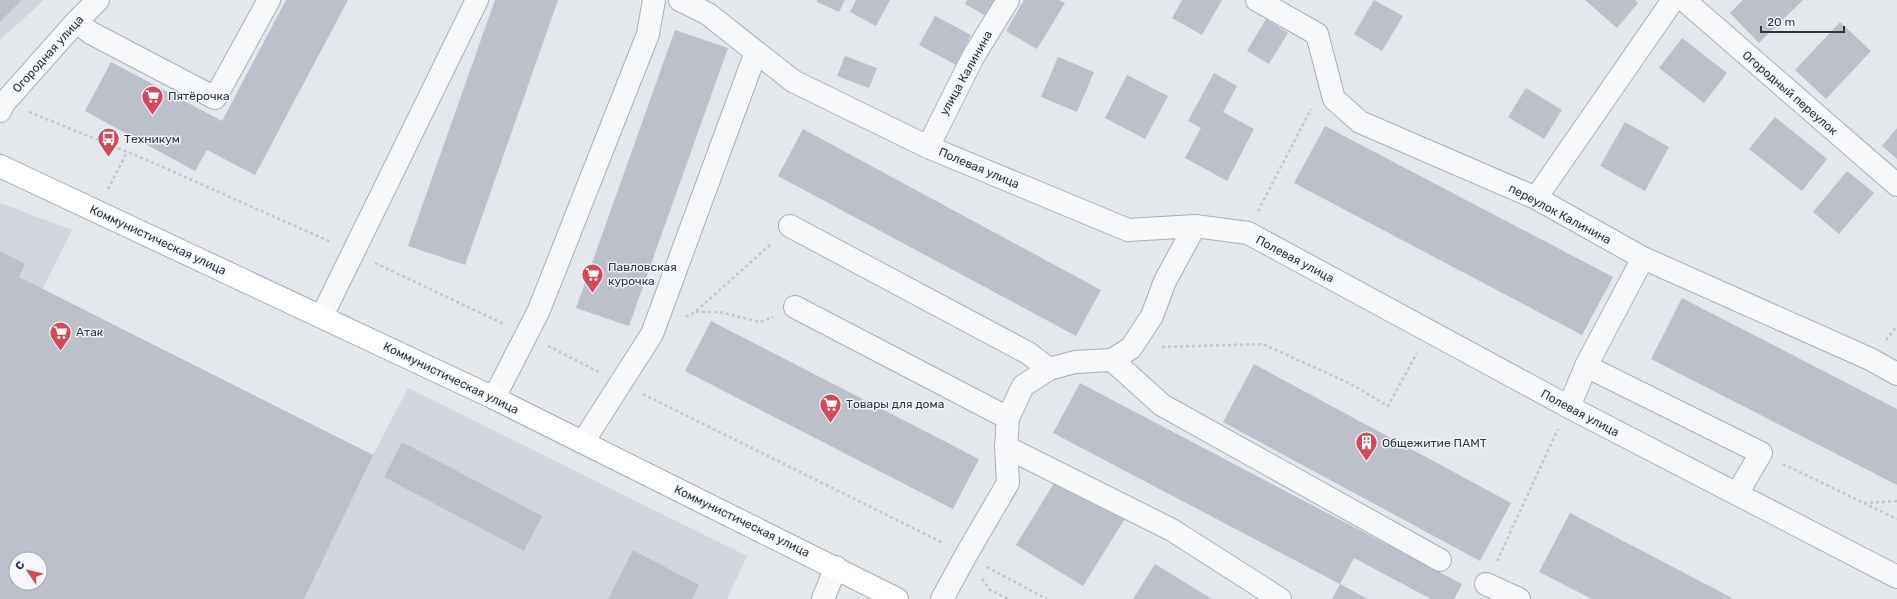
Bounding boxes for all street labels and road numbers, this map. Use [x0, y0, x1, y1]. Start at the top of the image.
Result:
street label: Огородная улица [10, 12, 86, 96]
street label: улица Калинина [937, 28, 995, 118]
street label: Огородный переулок [1740, 48, 1841, 138]
street label: Полевая улица [937, 145, 1021, 191]
street label: переулок Калинина [1506, 181, 1614, 247]
street label: Коммунистическая улица [88, 202, 228, 278]
street label: Полевая улица [1254, 233, 1336, 285]
street label: Коммунистическая улица [381, 339, 521, 417]
street label: Полевая улица [1539, 387, 1621, 439]
street label: Коммунистическая улица [672, 482, 812, 560]

